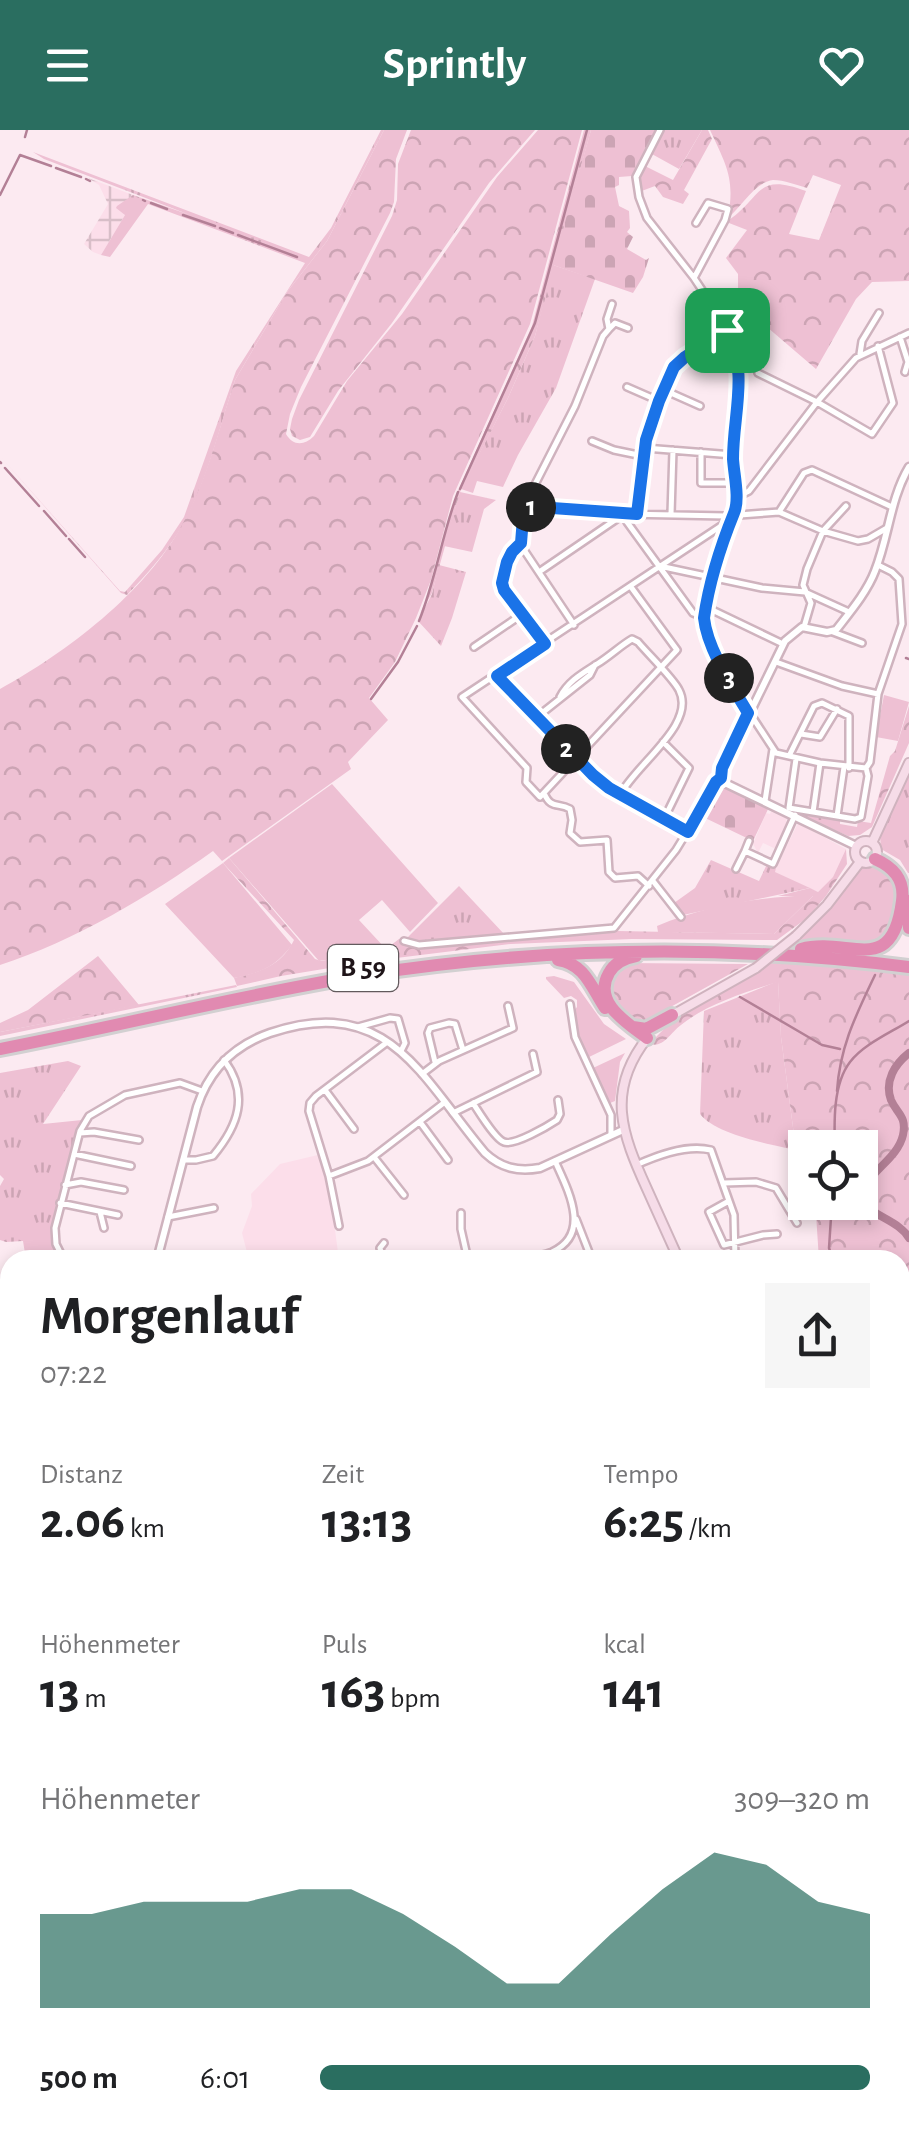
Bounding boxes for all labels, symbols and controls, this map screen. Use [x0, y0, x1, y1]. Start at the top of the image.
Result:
icon: menu [40, 38, 95, 93]
icon: heart [814, 38, 869, 93]
text: Sprintly [383, 42, 526, 87]
pin [685, 288, 770, 373]
icon: arrive [700, 303, 755, 358]
pin: 1 [506, 482, 556, 532]
text: 1 [526, 493, 536, 521]
pin: 3 [704, 653, 754, 703]
text: 3 [723, 664, 735, 692]
pin: 2 [541, 724, 591, 774]
text: 2 [559, 735, 573, 763]
road number: B 59 [328, 945, 398, 991]
map controls [788, 1130, 878, 1220]
button: locate [788, 1130, 878, 1220]
button: share [765, 1283, 870, 1388]
text: Morgenlauf [40, 1289, 298, 1344]
text: 07:22 [40, 1357, 107, 1389]
text: Distanz [40, 1461, 123, 1489]
text: Zeit [322, 1461, 364, 1489]
text: Tempo [603, 1461, 679, 1489]
text: 2.06 [40, 1497, 125, 1547]
text: 13:13 [322, 1497, 412, 1547]
text: 6:25 [603, 1497, 684, 1547]
text: km [125, 1515, 165, 1543]
text: /km [684, 1515, 732, 1543]
text: Höhenmeter [40, 1631, 180, 1659]
text: Puls [322, 1631, 367, 1659]
text: kcal [603, 1631, 646, 1659]
text: 13 [40, 1667, 80, 1717]
text: 163 [322, 1667, 385, 1717]
text: 141 [603, 1667, 664, 1717]
text: m [80, 1685, 107, 1713]
text: bpm [385, 1685, 441, 1713]
text: Höhenmeter [40, 1783, 200, 1815]
text: 309–320 m [734, 1783, 870, 1815]
text: 500 m [40, 2062, 118, 2094]
text: 6:01 [200, 2062, 250, 2094]

